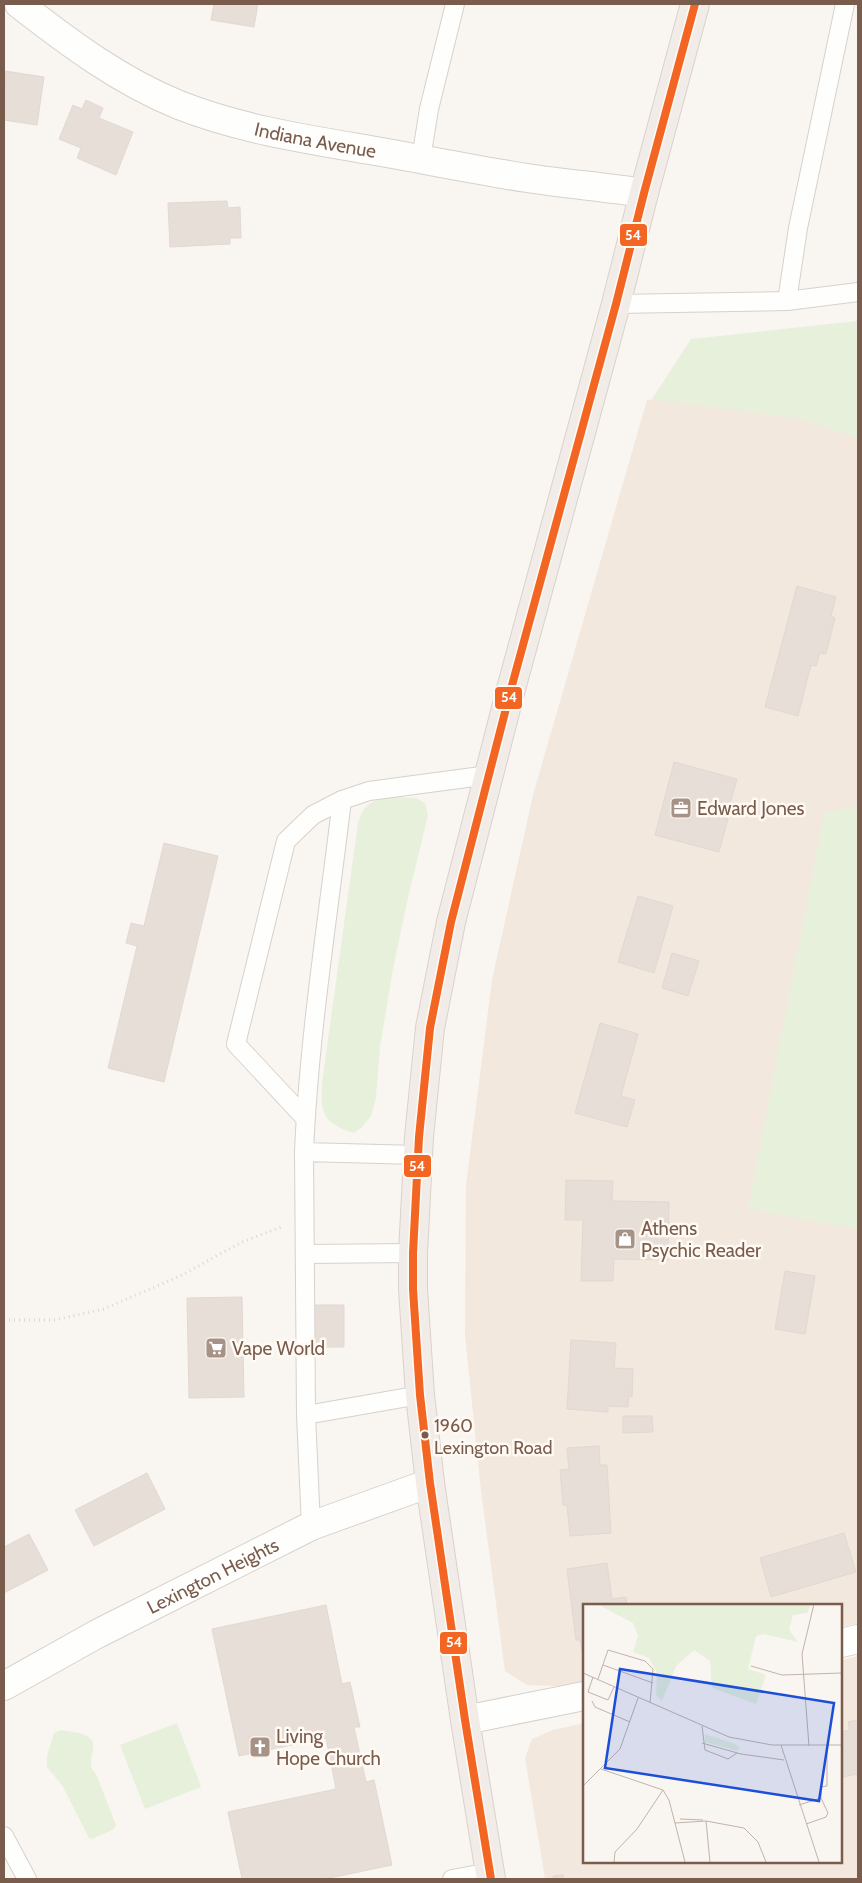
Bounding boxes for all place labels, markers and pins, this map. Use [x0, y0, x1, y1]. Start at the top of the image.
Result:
office icon: Edward Jones [669, 796, 693, 820]
place label: Edward Jones [697, 797, 805, 820]
place label: Athens Psychic Reader [641, 1217, 761, 1262]
shop icon: Athens Psychic Reader [613, 1227, 637, 1251]
supermarket icon: Vape World [204, 1336, 228, 1360]
place label: Vape World [232, 1337, 325, 1360]
place label: 1960 Lexington Road [434, 1415, 552, 1459]
marker: 1960 Lexington Road [420, 1430, 430, 1440]
place label: Living Hope Church [276, 1725, 381, 1770]
church icon: Living Hope Church [248, 1735, 272, 1759]

